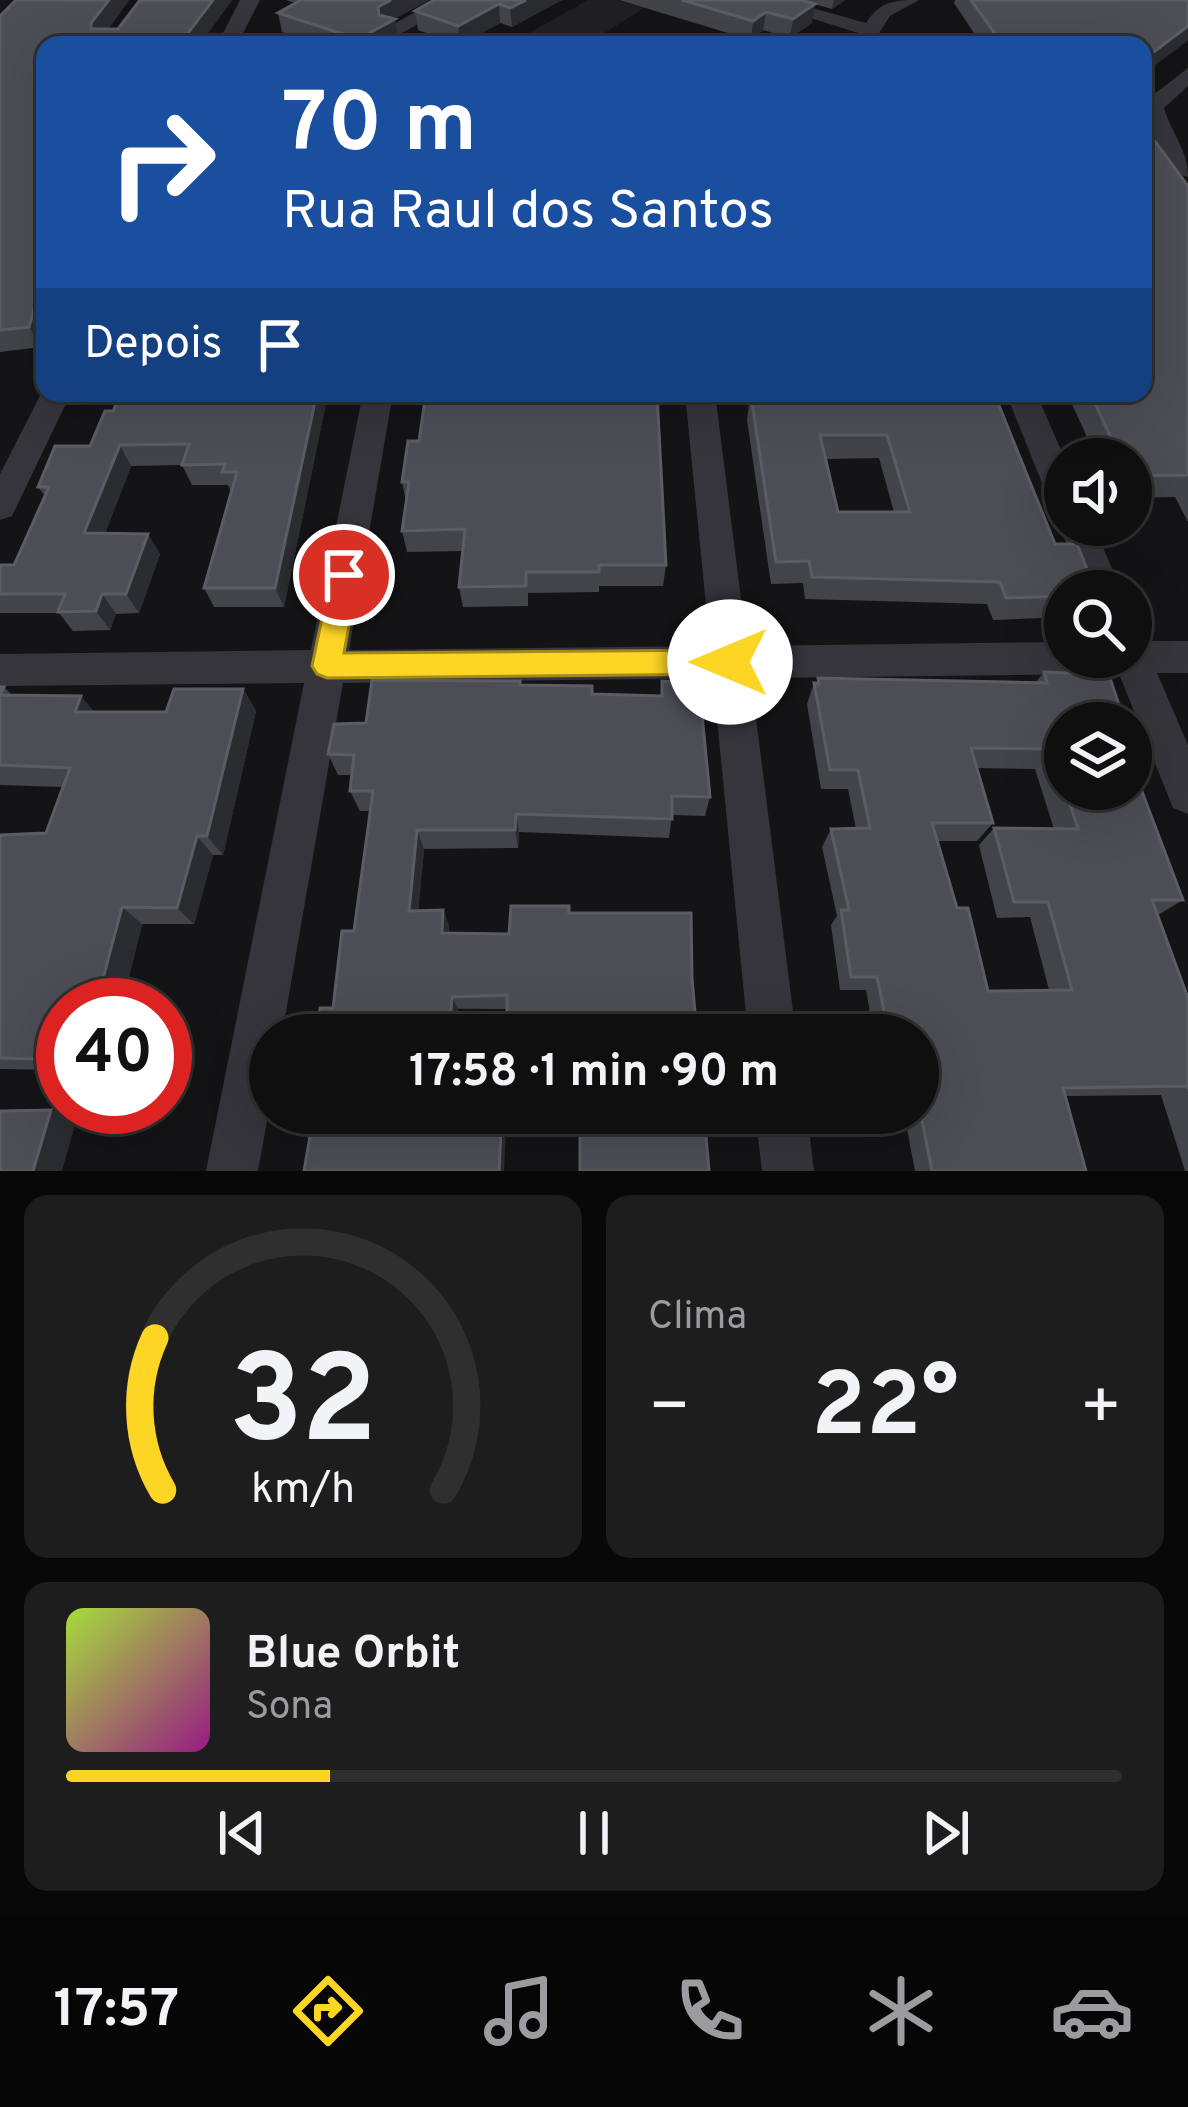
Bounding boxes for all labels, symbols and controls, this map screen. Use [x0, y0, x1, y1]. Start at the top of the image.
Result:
text: 70 m [282, 75, 477, 181]
icon: right [84, 84, 240, 240]
text: Rua Raul dos Santos [282, 179, 774, 248]
icon: arrive [247, 312, 313, 378]
text: Depois [84, 317, 223, 374]
map controls [1044, 438, 1152, 810]
button: sound [1044, 438, 1152, 546]
pin [293, 524, 395, 626]
icon: arrive [311, 542, 377, 608]
button: search [1044, 570, 1152, 678]
position arrow [667, 599, 793, 725]
button: layers [1044, 702, 1152, 810]
speed limit sign: 40 [36, 978, 192, 1134]
text: 17:58 · 1 min · 90 m [409, 1045, 779, 1102]
text: Clima [648, 1294, 747, 1343]
text: 32 [229, 1329, 377, 1487]
text: 22° [811, 1354, 959, 1467]
text: − [648, 1369, 691, 1452]
text: + [1079, 1369, 1122, 1452]
text: km/h [251, 1463, 355, 1517]
text: Blue Orbit [246, 1627, 460, 1684]
text: Sona [246, 1684, 333, 1733]
icon: previous [209, 1800, 275, 1866]
icon: pause [561, 1800, 627, 1866]
icon: next [913, 1800, 979, 1866]
icon: directions [286, 1969, 370, 2053]
icon: music [477, 1969, 561, 2053]
icon: phone [668, 1969, 752, 2053]
icon: climate [859, 1969, 943, 2053]
icon: car [1050, 1969, 1134, 2053]
text: 17:57 [54, 1977, 179, 2046]

